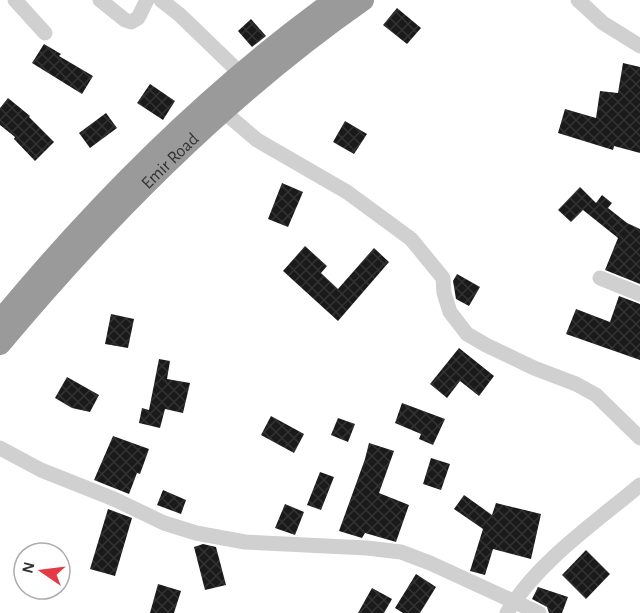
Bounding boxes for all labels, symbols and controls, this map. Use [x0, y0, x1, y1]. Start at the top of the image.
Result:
street label: Emir Road [138, 130, 203, 193]
north arrow [12, 541, 72, 601]
text: N [19, 560, 38, 575]

